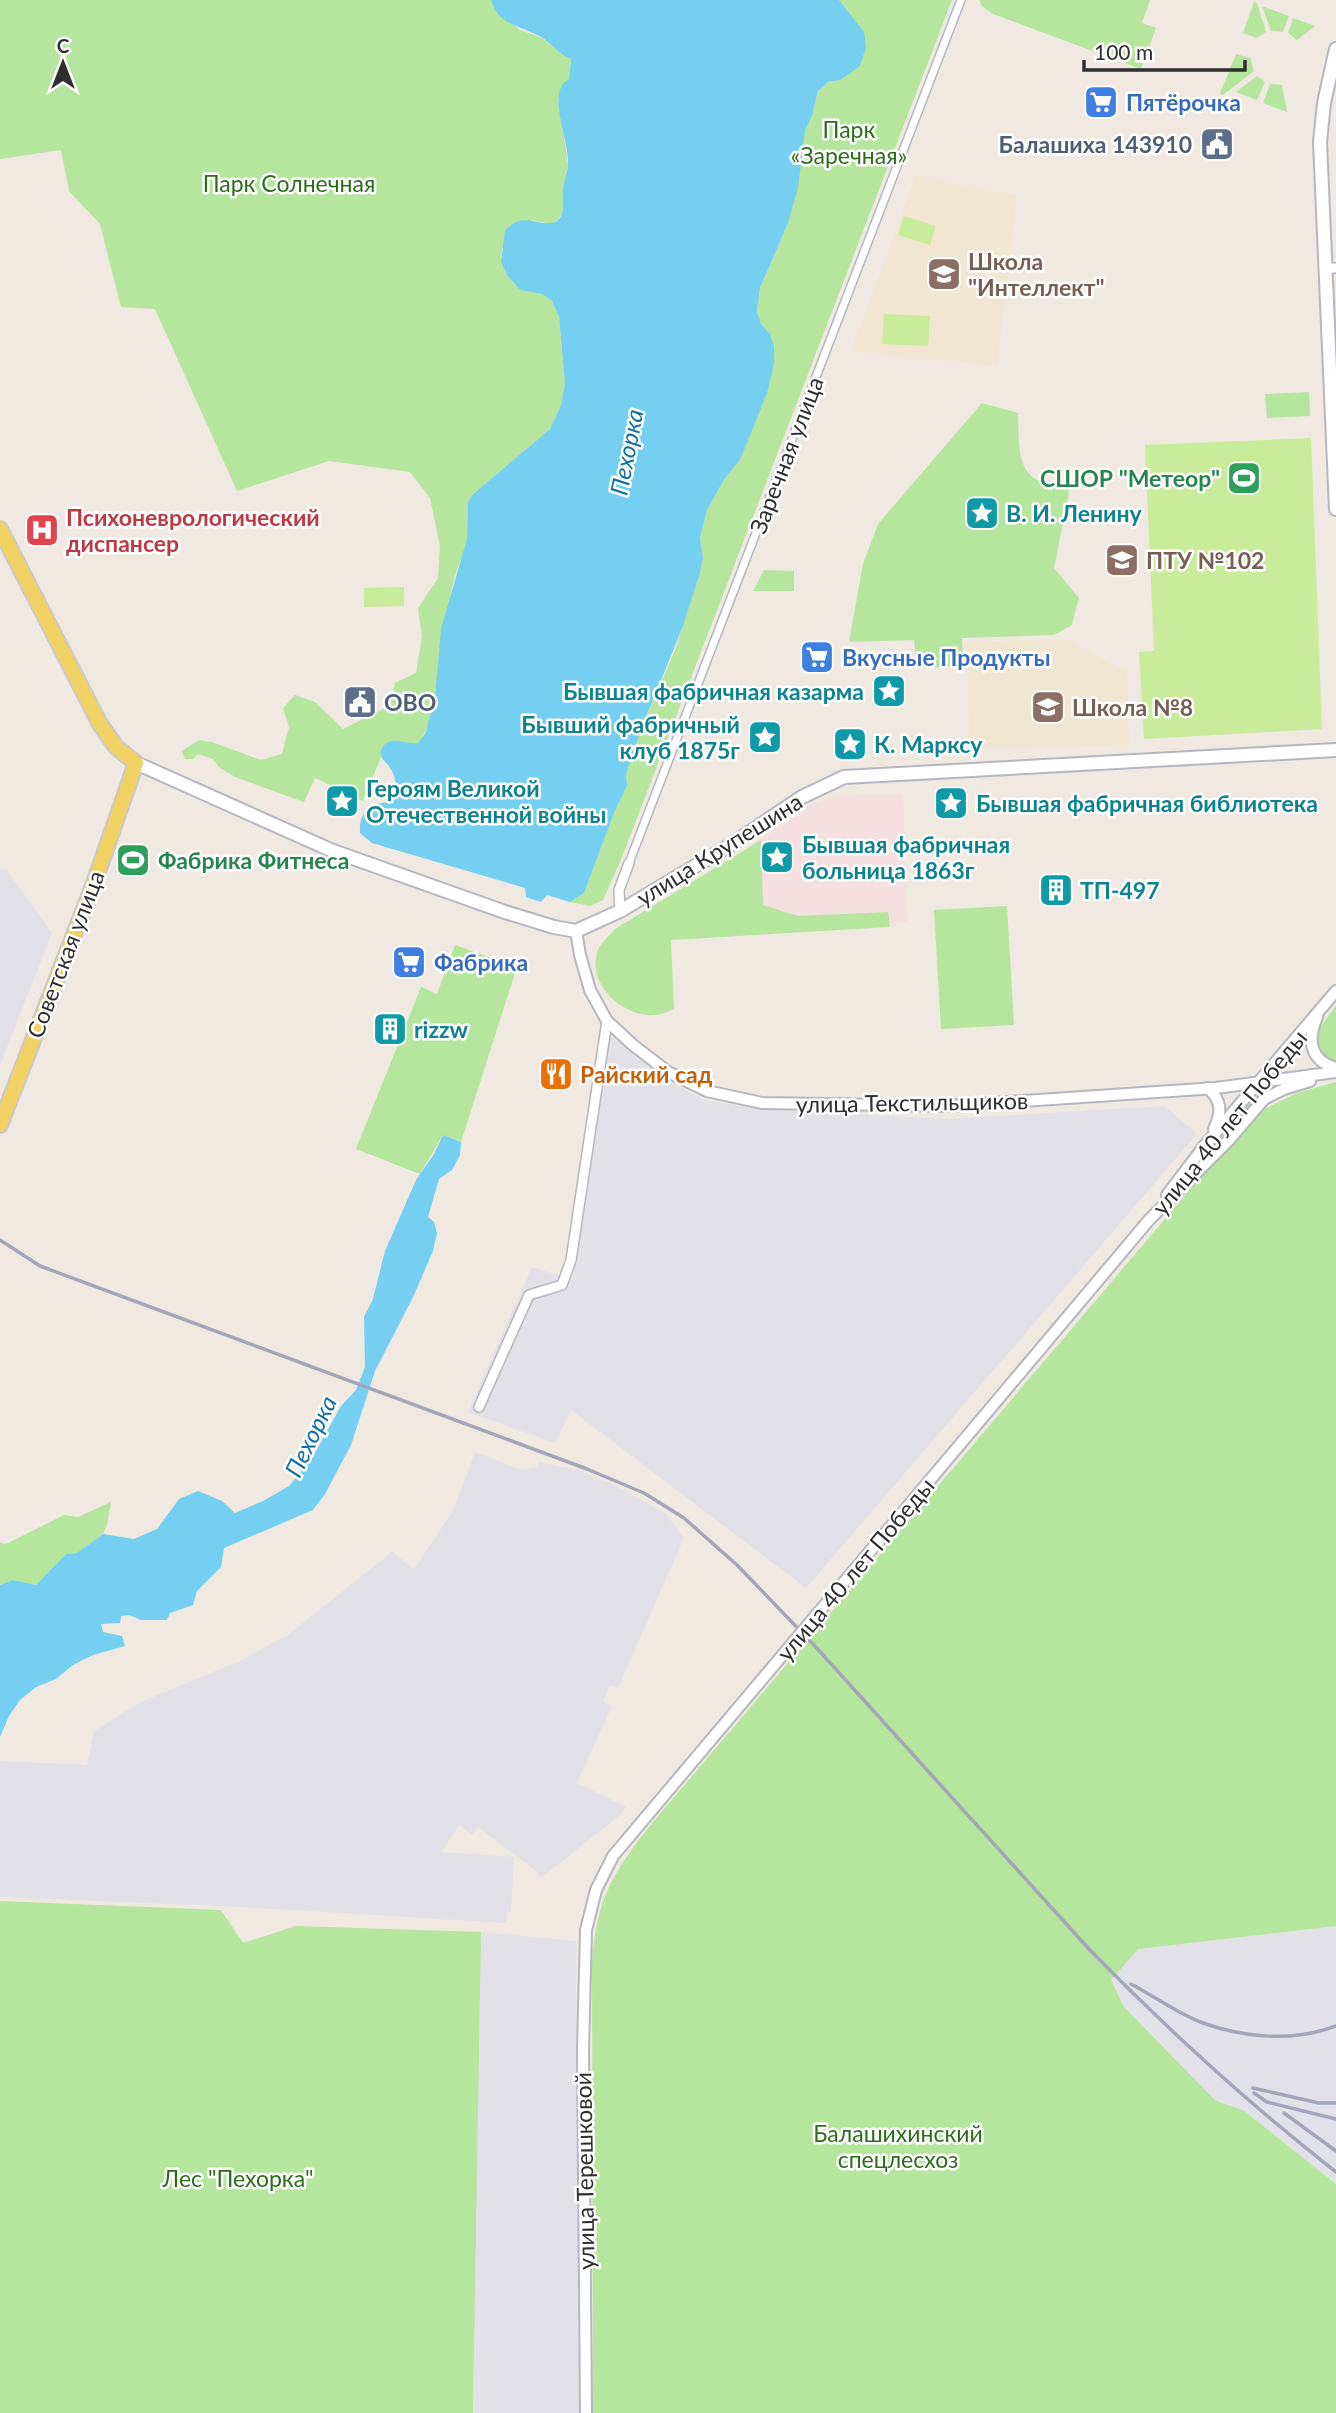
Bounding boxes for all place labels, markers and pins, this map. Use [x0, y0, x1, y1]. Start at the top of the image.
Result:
supermarket icon: Пятёрочка [1082, 83, 1120, 121]
place label: Пятёрочка [1126, 88, 1241, 116]
public building icon: Балашиха 143910 [1198, 125, 1236, 163]
place label: Балашиха 143910 [999, 130, 1192, 158]
place label: Школа "Интеллект" [968, 247, 1105, 301]
school or university icon: Школа "Интеллект" [925, 255, 963, 293]
sports icon: СШОР "Метеор" [1225, 459, 1263, 497]
place label: СШОР "Метеор" [1040, 464, 1220, 492]
place icon: В. И. Ленину [963, 494, 1001, 532]
place label: В. И. Ленину [1006, 499, 1143, 527]
place label: Психоневрологический диспансер [66, 503, 320, 557]
hospital icon: Психоневрологический диспансер [23, 511, 61, 549]
school or university icon: ПТУ №102 [1103, 541, 1141, 579]
place label: ПТУ №102 [1146, 546, 1264, 574]
supermarket icon: Вкусные Продукты [798, 638, 836, 676]
place label: Вкусные Продукты [842, 643, 1051, 671]
place icon: Бывшая фабричная казарма [870, 672, 908, 710]
place label: Бывшая фабричная казарма [563, 677, 864, 705]
public building icon: ОВО [341, 683, 379, 721]
place label: ОВО [384, 688, 436, 716]
school or university icon: Школа №8 [1029, 688, 1067, 726]
place label: Школа №8 [1072, 693, 1193, 721]
place label: Бывший фабричный клуб 1875г [521, 710, 740, 764]
place icon: Бывший фабричный клуб 1875г [746, 718, 784, 756]
place icon: К. Марксу [831, 725, 869, 763]
place label: К. Марксу [874, 730, 983, 758]
place label: Героям Великой Отечественной войны [366, 774, 606, 828]
place icon: Героям Великой Отечественной войны [323, 782, 361, 820]
place icon: Бывшая фабричная библиотека [932, 784, 970, 822]
place label: Бывшая фабричная библиотека [976, 789, 1318, 817]
place label: Бывшая фабричная больница 1863г [802, 830, 1010, 884]
place icon: Бывшая фабричная больница 1863г [758, 838, 796, 876]
sports icon: Фабрика Фитнеса [114, 841, 152, 879]
place label: Фабрика Фитнеса [158, 846, 349, 874]
building icon: ТП-497 [1037, 871, 1075, 909]
place label: ТП-497 [1080, 876, 1160, 904]
supermarket icon: Фабрика [390, 943, 428, 981]
place label: Фабрика [434, 948, 528, 976]
building icon: rizzw [371, 1010, 409, 1048]
place label: rizzw [414, 1015, 469, 1043]
restaurant icon: Райский сад [537, 1055, 575, 1093]
place label: Райский сад [580, 1060, 713, 1088]

